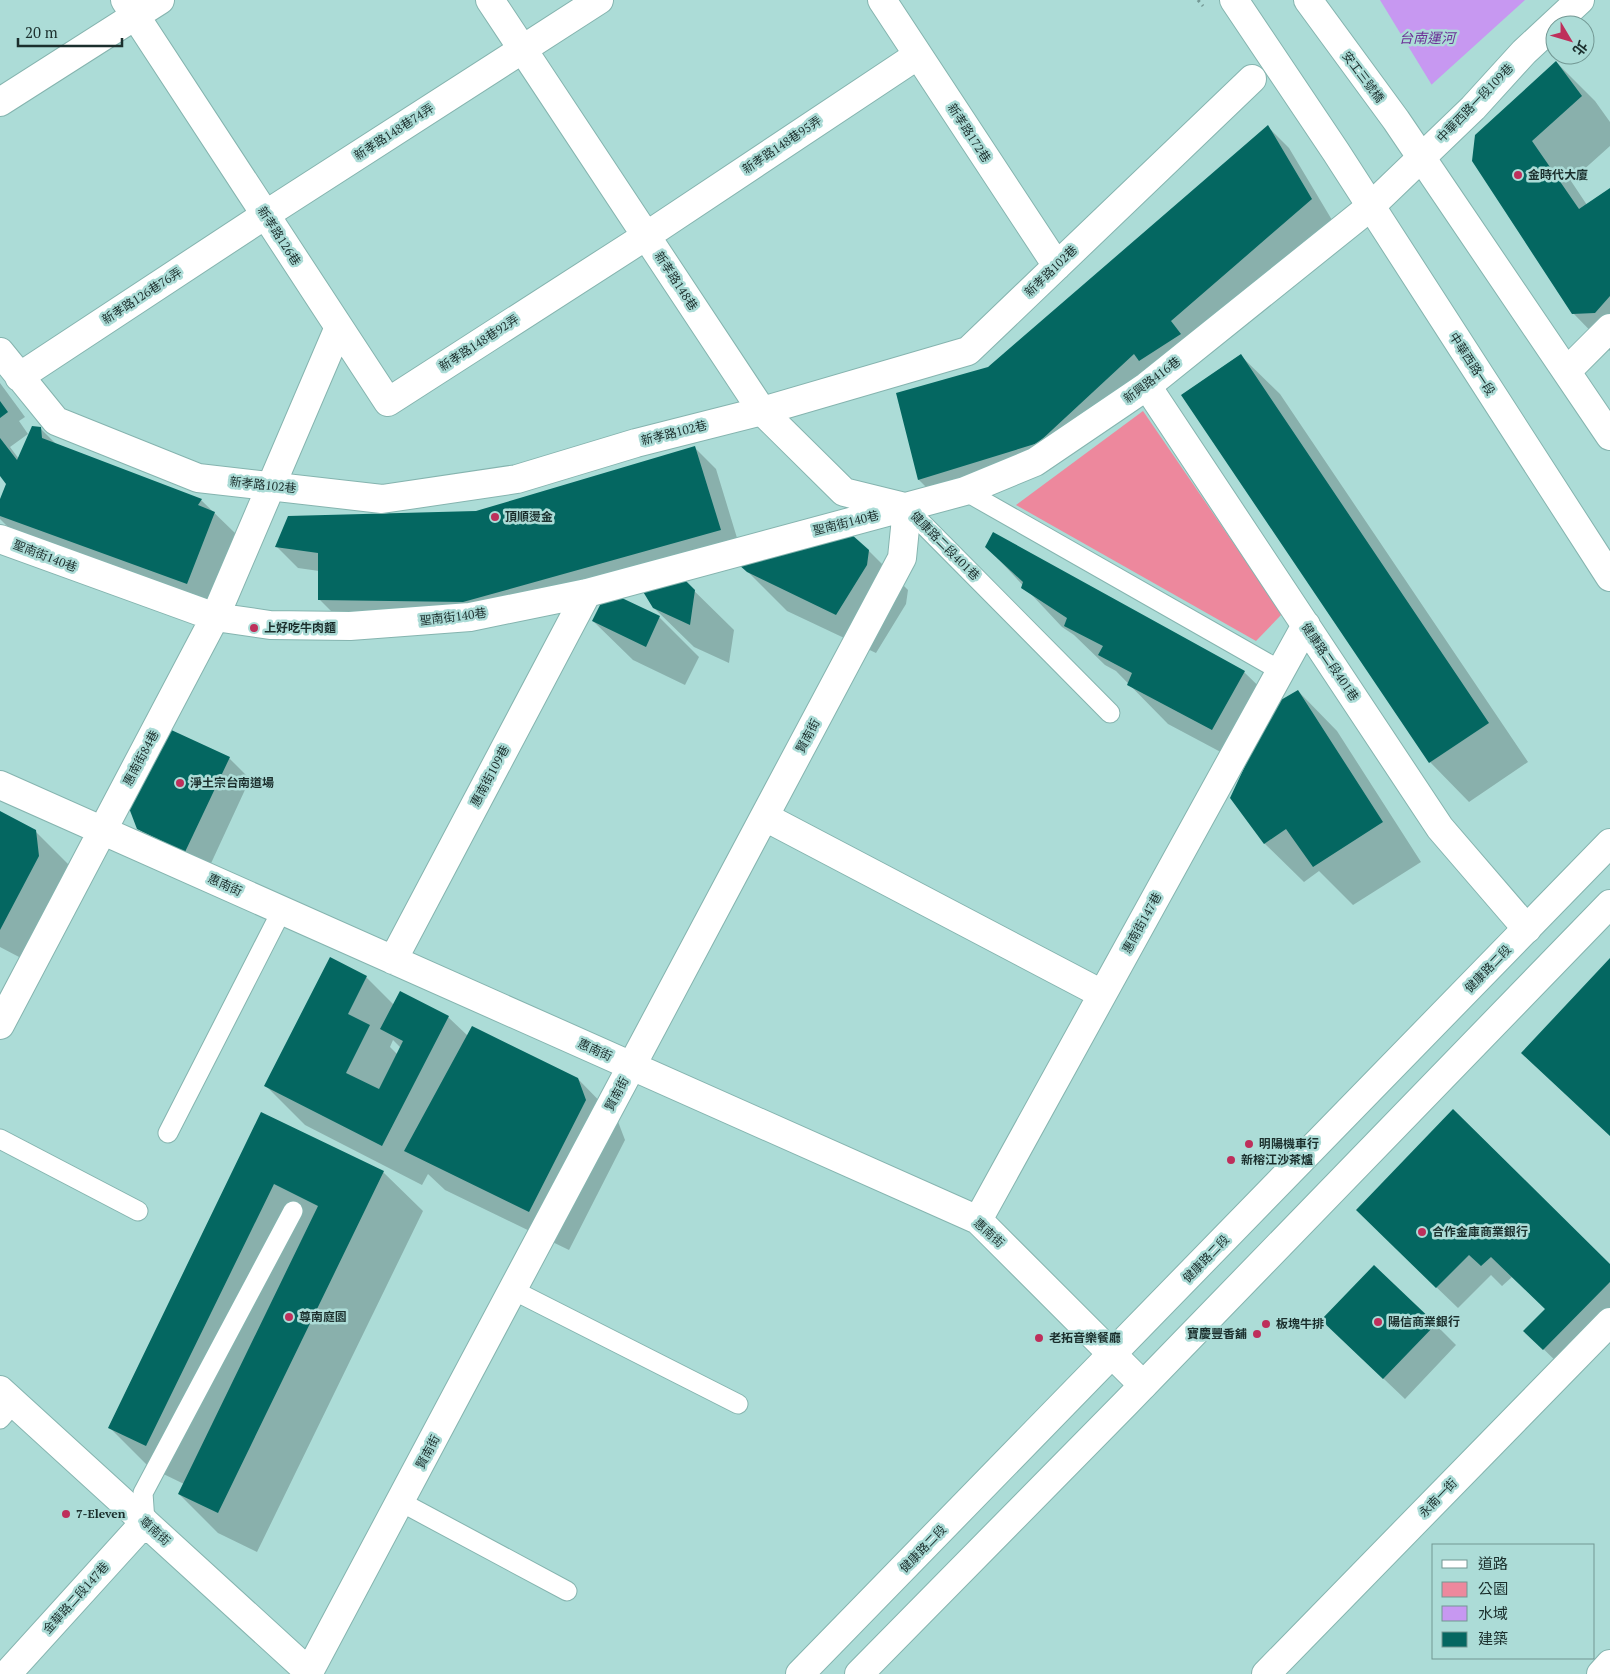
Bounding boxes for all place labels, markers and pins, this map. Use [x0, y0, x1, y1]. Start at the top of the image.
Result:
place label: 金時代大廈 [1528, 167, 1588, 182]
marker: 金時代大廈 [1512, 169, 1524, 181]
place label: 頂順燙金 [505, 509, 553, 524]
marker: 頂順燙金 [489, 511, 501, 523]
place label: 上好吃牛肉麵 [264, 620, 336, 635]
marker: 上好吃牛肉麵 [248, 622, 260, 634]
place label: 淨土宗台南道場 [190, 775, 274, 790]
marker: 淨土宗台南道場 [174, 777, 186, 789]
place label: 明陽機車行 [1259, 1136, 1319, 1151]
marker: 明陽機車行 [1243, 1138, 1255, 1150]
place label: 新榕江沙茶爐 [1241, 1152, 1313, 1167]
marker: 新榕江沙茶爐 [1225, 1154, 1237, 1166]
place label: 合作金庫商業銀行 [1432, 1224, 1528, 1239]
marker: 合作金庫商業銀行 [1416, 1226, 1428, 1238]
place label: 尊南庭園 [299, 1309, 347, 1324]
marker: 尊南庭園 [283, 1311, 295, 1323]
place label: 陽信商業銀行 [1388, 1314, 1460, 1329]
place label: 板塊牛排 [1276, 1316, 1324, 1331]
marker: 陽信商業銀行 [1372, 1316, 1384, 1328]
marker: 板塊牛排 [1260, 1318, 1272, 1330]
place label: 寶慶豐香舖 [1187, 1326, 1247, 1341]
marker: 寶慶豐香舖 [1251, 1328, 1263, 1340]
place label: 老拓音樂餐廳 [1049, 1330, 1121, 1345]
marker: 老拓音樂餐廳 [1033, 1332, 1045, 1344]
place label: 7-Eleven [76, 1506, 126, 1521]
marker: 7-Eleven [60, 1508, 72, 1520]

